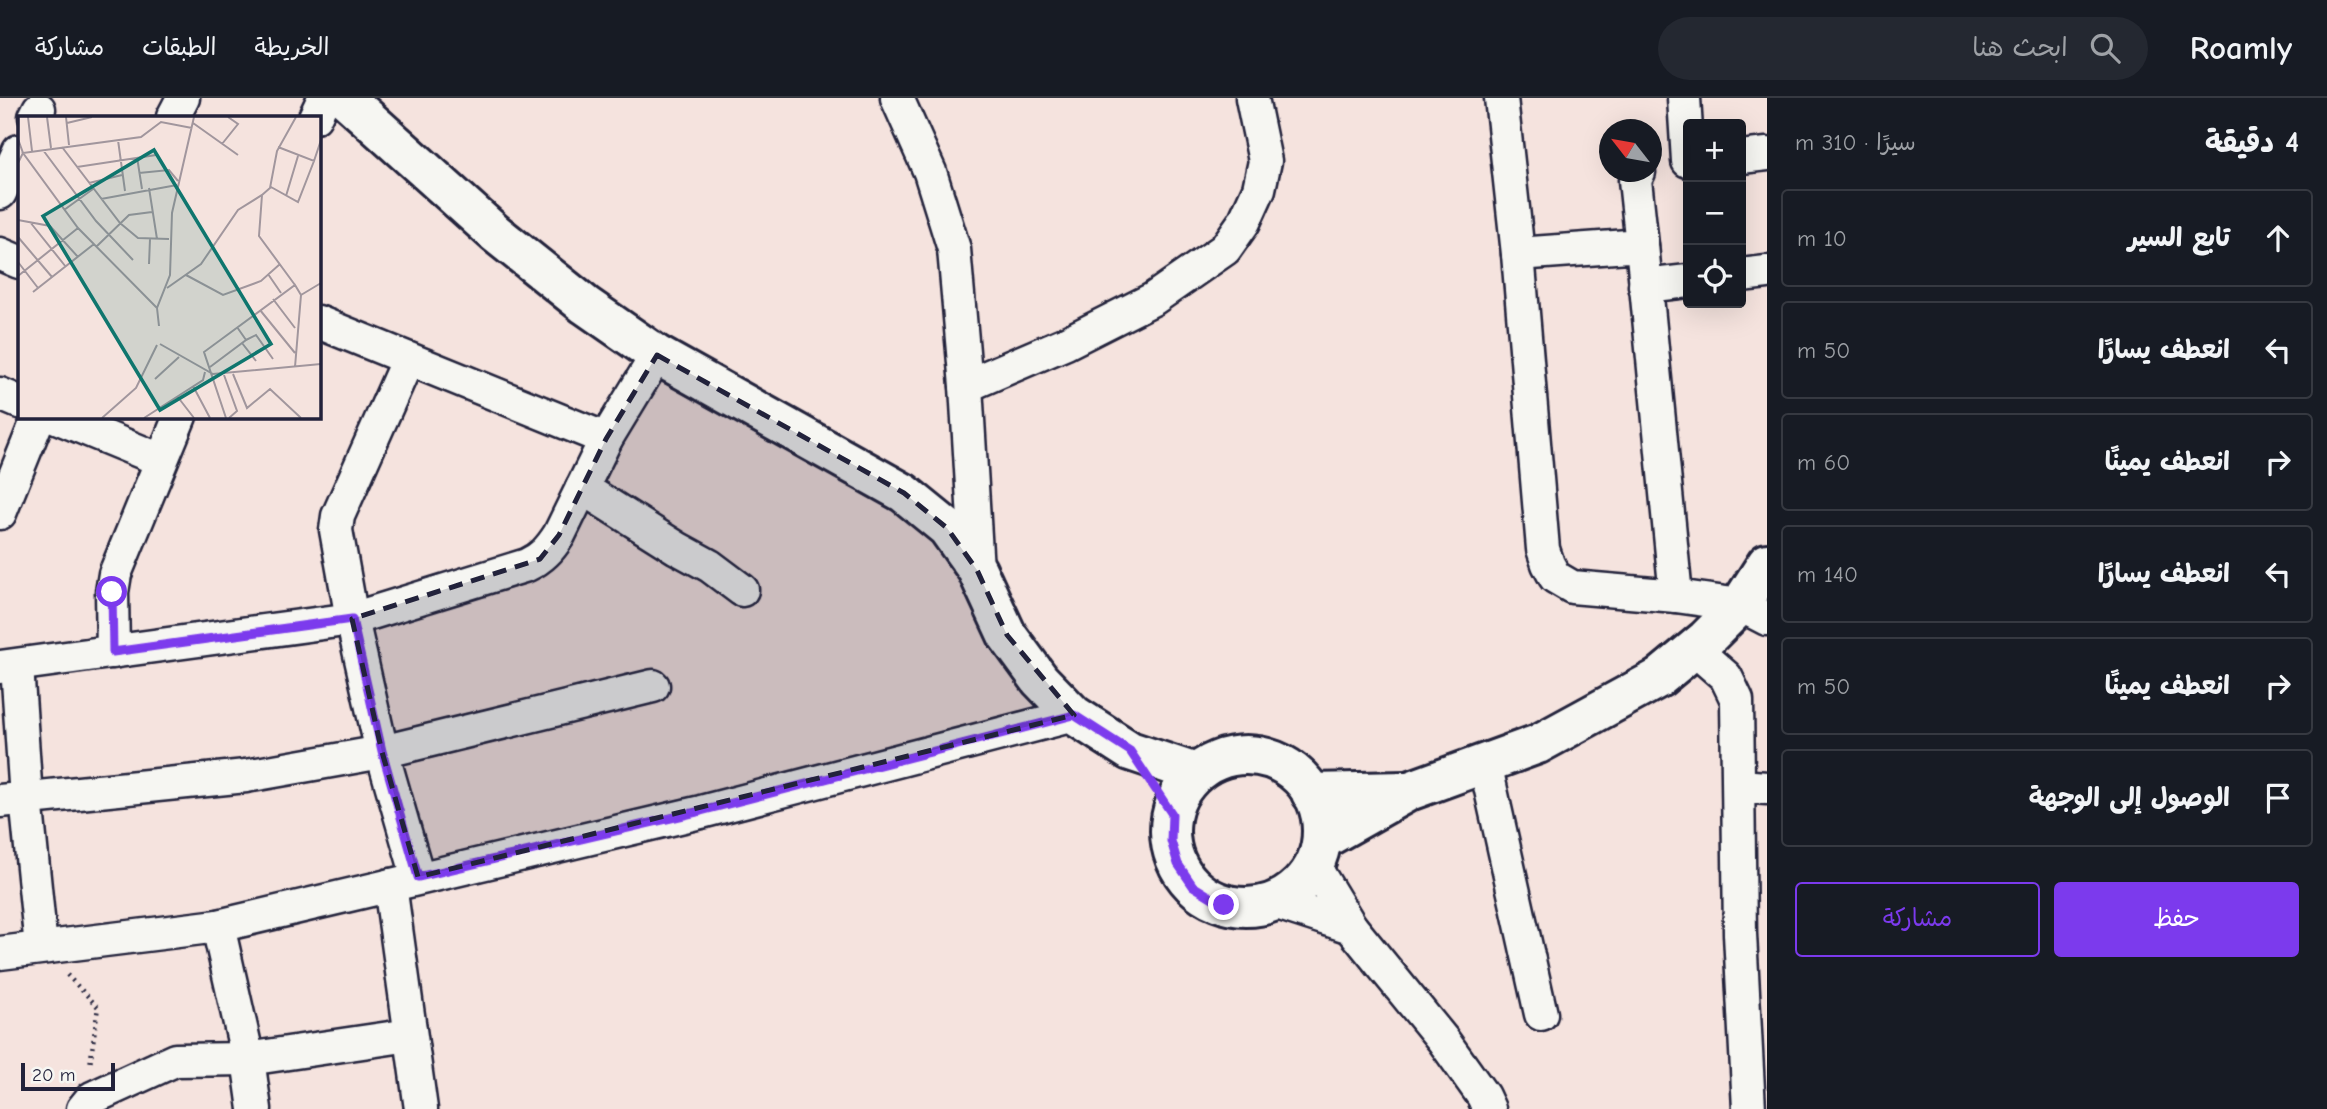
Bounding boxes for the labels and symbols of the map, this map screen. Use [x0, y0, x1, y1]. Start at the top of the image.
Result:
inset map [18, 116, 320, 418]
north arrow [1599, 119, 1662, 182]
route start [96, 576, 127, 607]
route end [1208, 889, 1239, 920]
scale bar [21, 1060, 116, 1092]

